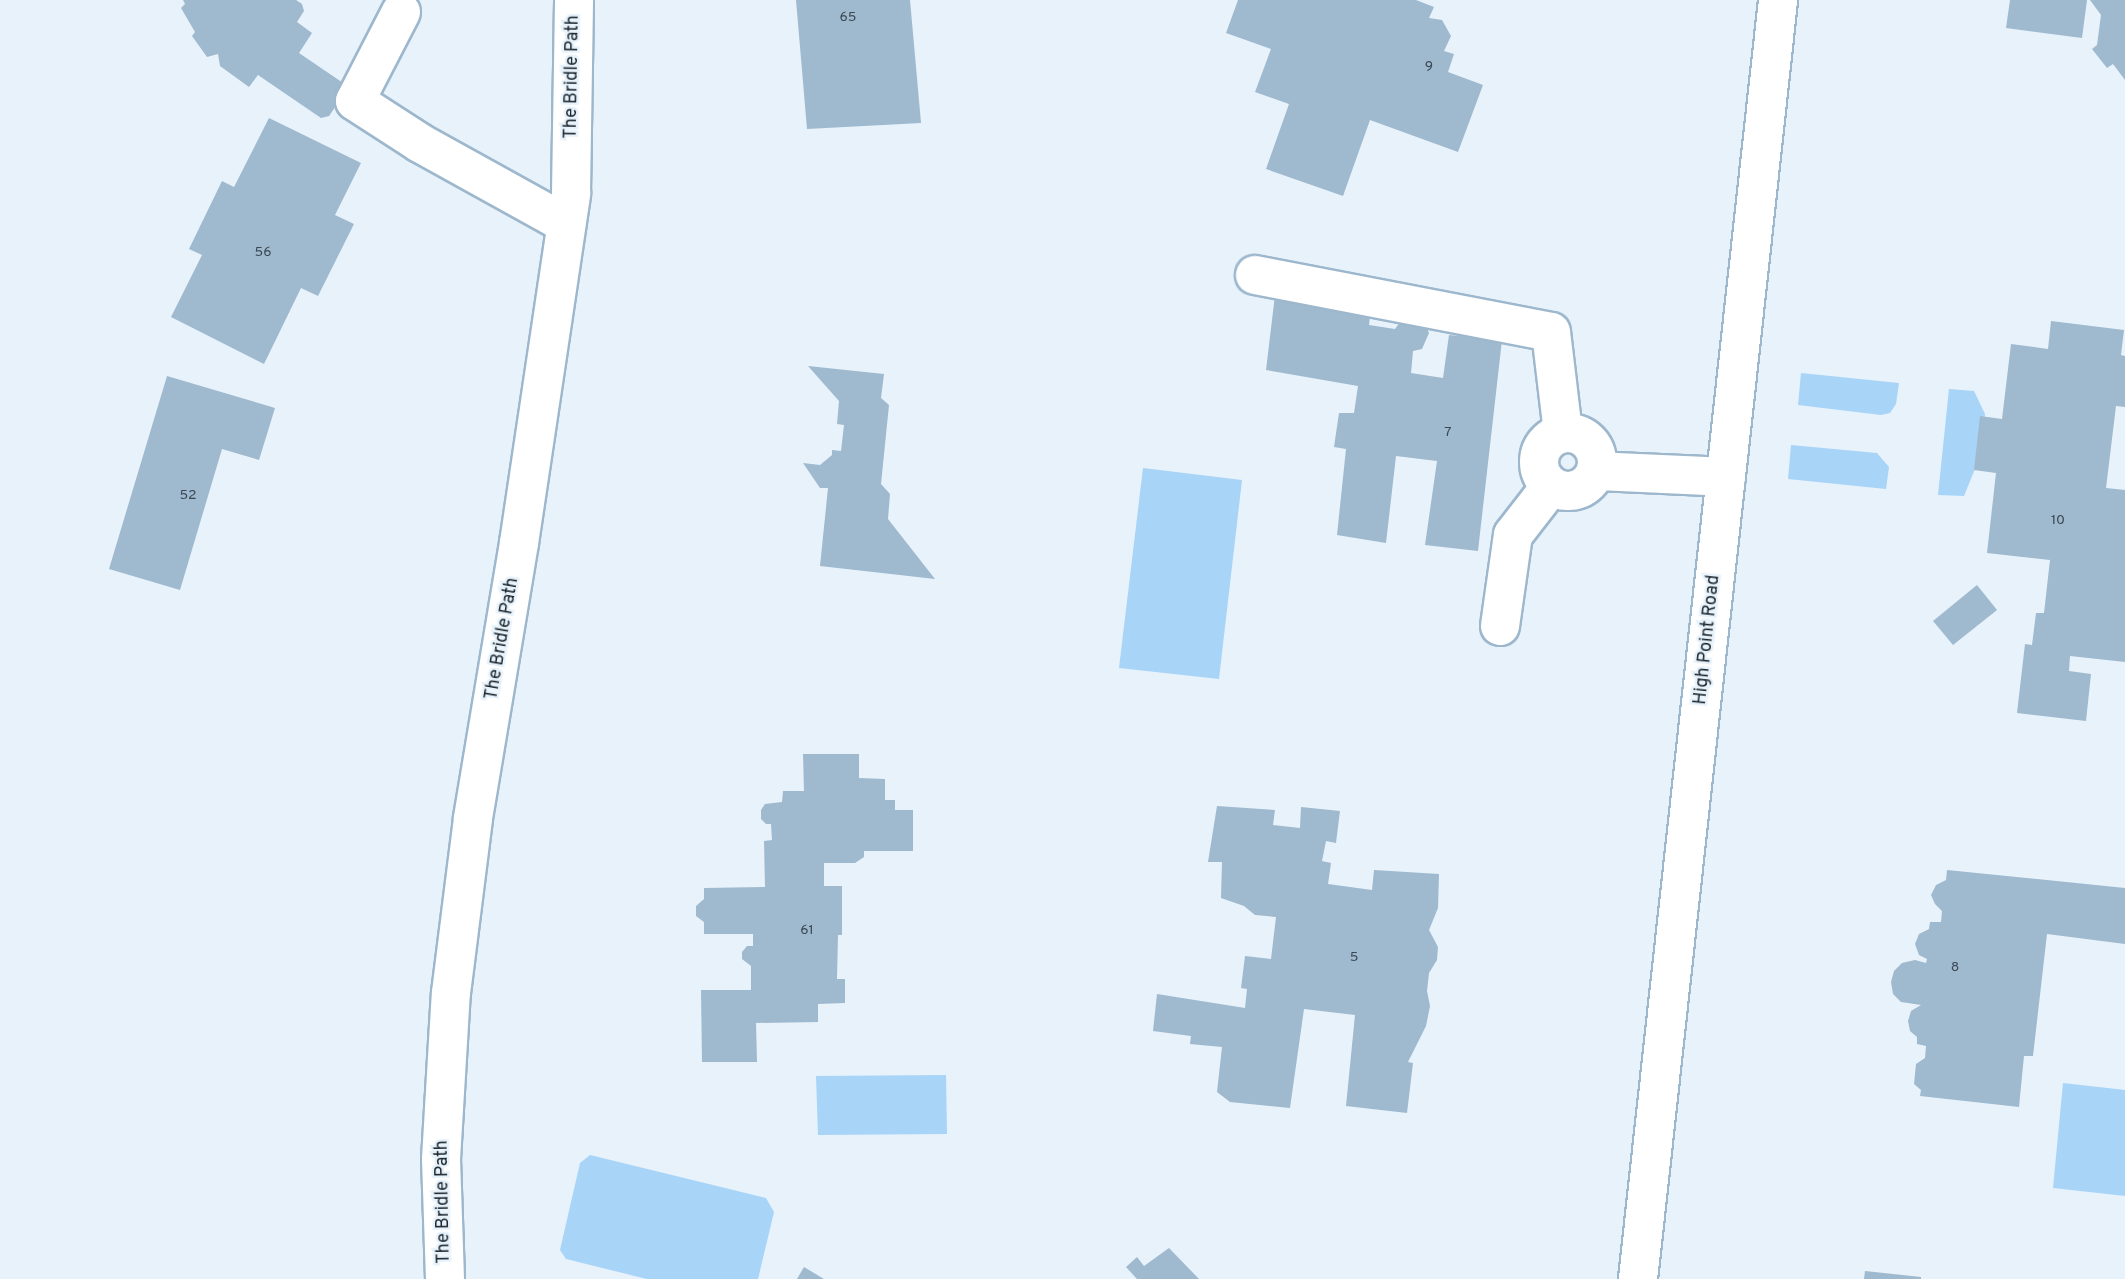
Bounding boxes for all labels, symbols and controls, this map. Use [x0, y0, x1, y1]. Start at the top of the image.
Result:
house number: 65 [839, 10, 857, 26]
street label: The Bridle Path [561, 15, 585, 139]
house number: 9 [1425, 59, 1433, 75]
house number: 56 [254, 245, 272, 261]
house number: 7 [1444, 425, 1452, 441]
house number: 52 [179, 488, 197, 504]
house number: 10 [2051, 513, 2065, 529]
street label: High Point Road [1690, 574, 1726, 706]
street label: The Bridle Path [482, 576, 524, 702]
house number: 61 [800, 923, 814, 939]
house number: 5 [1350, 950, 1358, 966]
house number: 8 [1951, 960, 1959, 976]
street label: The Bridle Path [432, 1140, 456, 1264]

